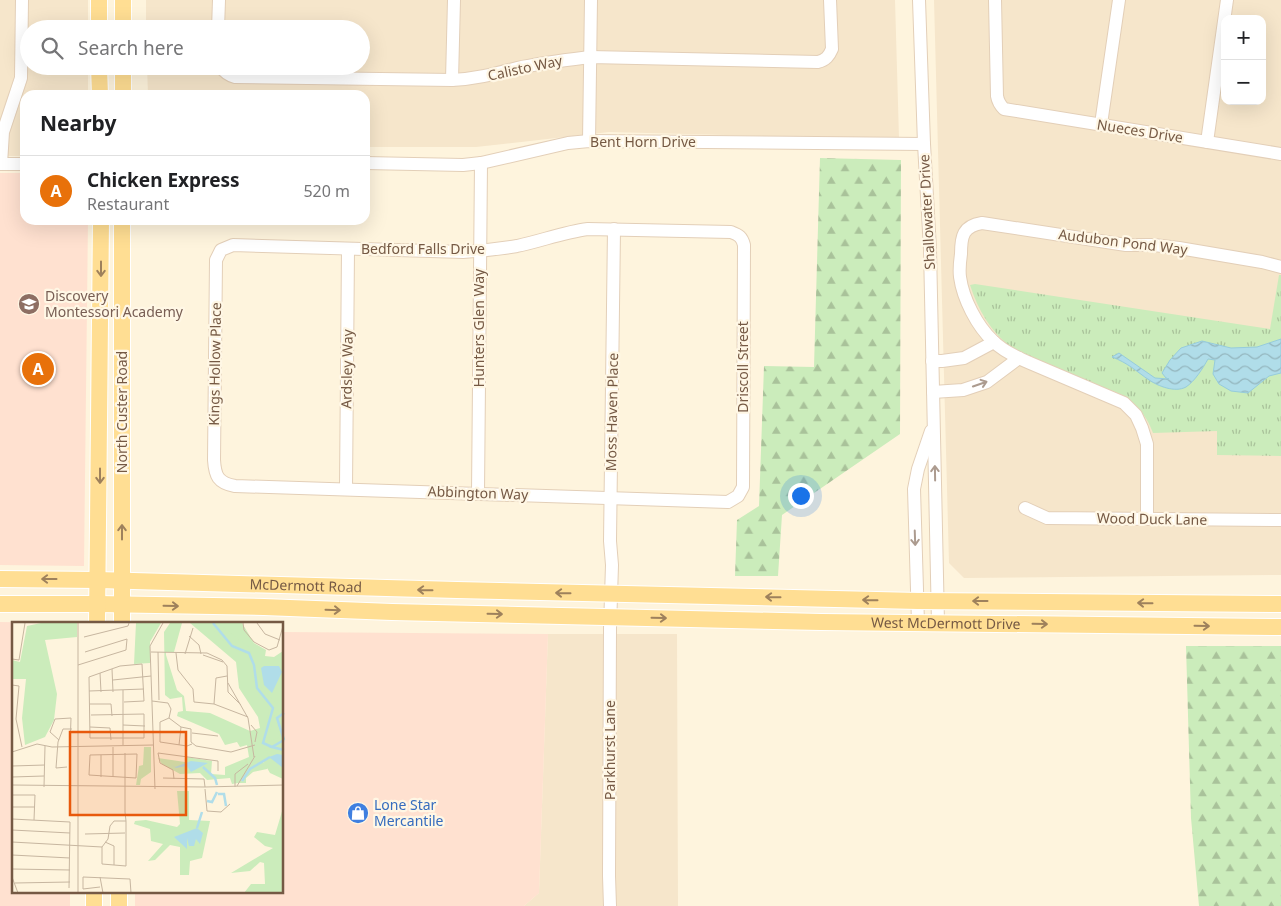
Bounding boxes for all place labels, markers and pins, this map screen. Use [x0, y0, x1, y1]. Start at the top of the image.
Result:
place label: Discovery Montessori Academy [45, 286, 184, 321]
school or university icon: Discovery Montessori Academy [17, 292, 41, 316]
pin: A [22, 350, 54, 388]
place label: Lone Star Mercantile [374, 795, 444, 830]
shop icon: Lone Star Mercantile [346, 801, 370, 825]

